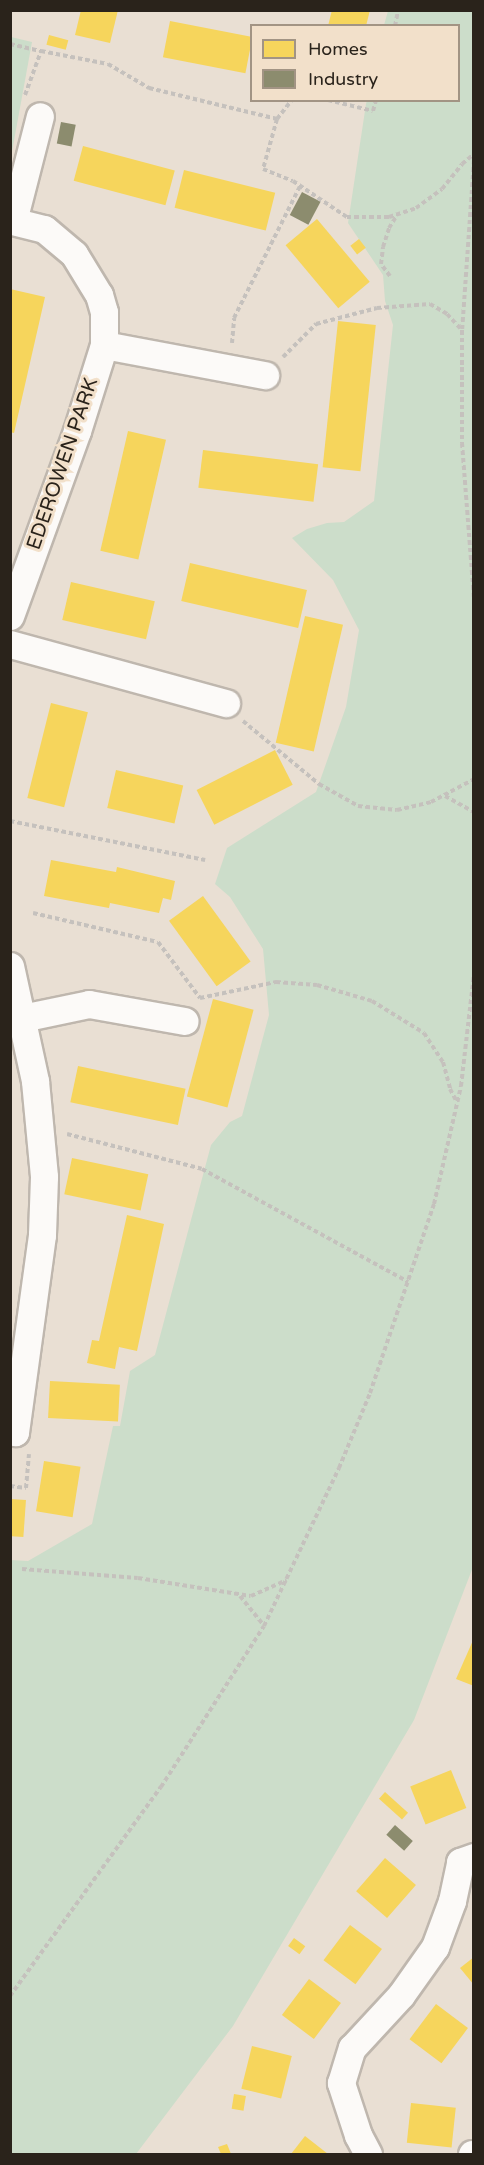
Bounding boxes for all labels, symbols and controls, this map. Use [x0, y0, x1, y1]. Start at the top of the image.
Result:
legend [250, 24, 460, 102]
text: Homes [308, 38, 368, 60]
text: Industry [308, 68, 378, 90]
street label: EDEROWEN PARK [22, 375, 104, 553]

